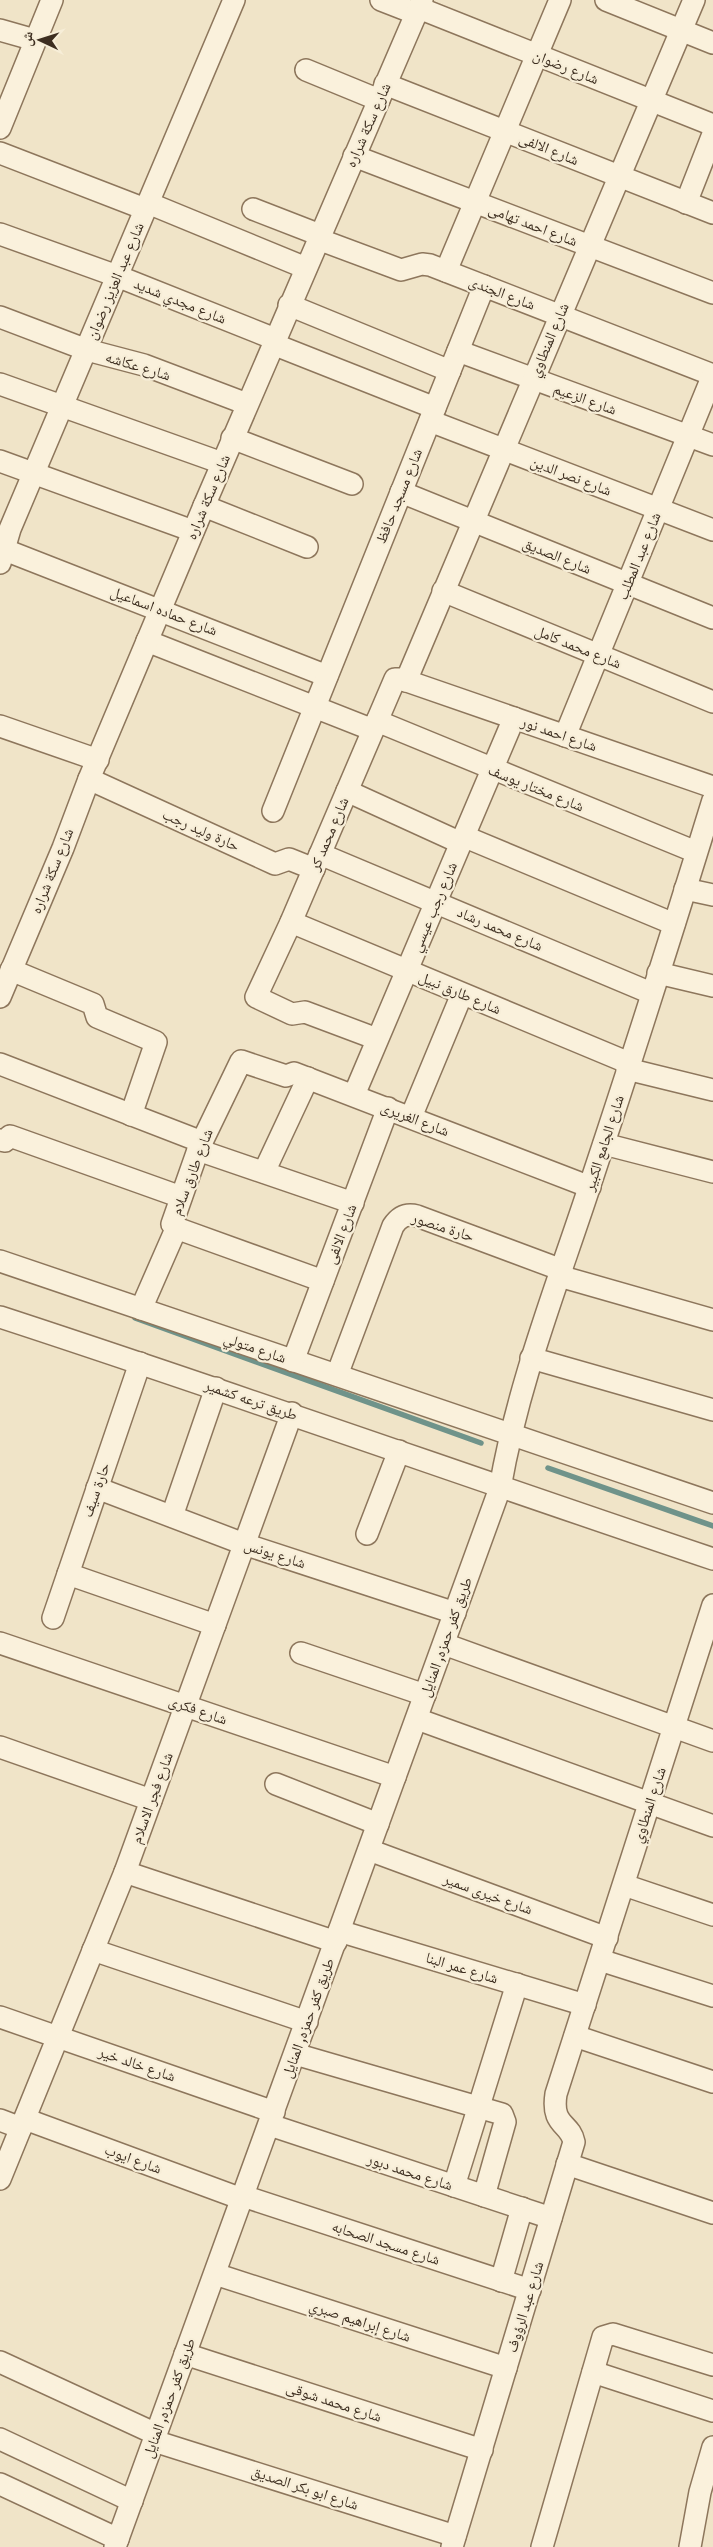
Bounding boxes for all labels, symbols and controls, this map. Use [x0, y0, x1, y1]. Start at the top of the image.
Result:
north arrow [15, 15, 65, 65]
text: ش [18, 31, 37, 47]
street label: شارع رضوان [530, 45, 602, 89]
street label: شارع سكة شراره [340, 79, 396, 170]
street label: شارع الالفى [516, 128, 582, 170]
street label: شارع احمد تهامى [486, 199, 581, 251]
street label: شارع عبد العزيز رضوان [81, 219, 149, 343]
street label: شارع الجندى [466, 271, 538, 315]
street label: شارع مجدي شديد [130, 273, 229, 330]
street label: شارع المنطاوي [524, 300, 575, 381]
street label: شارع عكاشه [103, 347, 173, 385]
street label: شارع الزعيم [551, 378, 619, 420]
street label: شارع مسجد حافظ [371, 445, 427, 546]
street label: شارع سكة شراره [181, 451, 235, 543]
street label: شارع نصر الدين [528, 451, 615, 501]
street label: شارع عبد المطلب [612, 509, 666, 603]
street label: شارع الصديق [520, 533, 594, 579]
street label: شارع حماده اسماعيل [108, 581, 220, 641]
street label: شارع محمد كامل [532, 621, 624, 673]
street label: شارع احمد نور [517, 711, 600, 756]
street label: شارع مختار يوسف [485, 760, 587, 816]
street label: شارع محمد كر [304, 794, 354, 875]
street label: حارة وليد رجب [160, 804, 243, 855]
street label: شارع سكة شراره [26, 825, 78, 917]
street label: شارع رجب عيسي [406, 859, 464, 956]
street label: شارع محمد رشاد [454, 902, 546, 956]
street label: شارع طارق نبيل [416, 967, 504, 1019]
street label: شارع الجامع الكبير [579, 1092, 629, 1194]
street label: شارع الغريرى [378, 1097, 452, 1141]
street label: شارع طارق سلام [166, 1126, 218, 1218]
street label: شارع الالفى [320, 1201, 362, 1267]
street label: حارة منصور [409, 1207, 477, 1246]
street label: شارع متولي [221, 1328, 289, 1370]
street label: طريق ترعه كشمير [201, 1374, 300, 1425]
street label: حارة سيف [77, 1460, 114, 1520]
street label: شارع يونس [242, 1535, 308, 1573]
street label: طريق كفر حمزه, المنايل [415, 1574, 477, 1700]
street label: شارع فكرى [166, 1691, 230, 1729]
street label: شارع فجر الاسلام [126, 1750, 178, 1846]
street label: شارع المنطاوي [627, 1764, 672, 1846]
street label: شارع خيرى سمير [440, 1868, 535, 1919]
street label: شارع عمر البنا [423, 1948, 501, 1989]
street label: طريق كفر حمزه, المنايل [277, 1955, 339, 2081]
street label: شارع خالد خير [95, 2041, 178, 2087]
street label: شارع ايوب [102, 2139, 164, 2179]
street label: شارع محمد دبور [364, 2148, 455, 2195]
street label: شارع مسجد الصحابه [329, 2216, 443, 2270]
street label: شارع عبد الرؤوف [502, 2259, 548, 2355]
street label: شارع إبراهيم صبري [306, 2295, 413, 2349]
street label: طريق كفر حمزه, المنايل [138, 2335, 200, 2461]
street label: شارع محمد شوقى [284, 2377, 384, 2427]
street label: شارع ابو بكر الصديق [249, 2461, 361, 2515]

